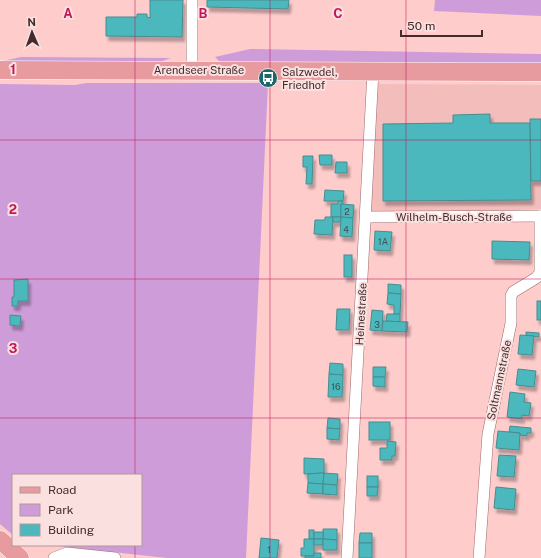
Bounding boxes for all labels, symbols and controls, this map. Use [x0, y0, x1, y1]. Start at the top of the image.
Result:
text: A [63, 6, 73, 21]
text: B [199, 6, 208, 21]
text: C [333, 6, 343, 21]
north arrow [12, 12, 52, 52]
scale bar [401, 12, 482, 38]
text: N [27, 16, 36, 28]
text: 50 m [407, 19, 435, 33]
text: 1 [10, 62, 16, 77]
street label: Arendseer Straße [154, 64, 244, 76]
place label: Salzwedel, Friedhof [282, 66, 338, 91]
bus stop icon: Salzwedel, Friedhof [257, 67, 279, 89]
text: 2 [9, 202, 17, 217]
house number: 2 [344, 206, 350, 217]
street label: Wilhelm-Busch-Straße [396, 211, 512, 223]
house number: 4 [343, 224, 349, 235]
house number: 1A [378, 236, 389, 247]
street label: Heinestraße [353, 282, 369, 346]
house number: 3 [374, 319, 380, 330]
street label: Soltmannstraße [485, 339, 513, 421]
text: 3 [9, 341, 18, 356]
house number: 16 [331, 381, 341, 392]
legend [12, 474, 142, 546]
text: Road [48, 483, 76, 497]
text: Park [48, 503, 74, 517]
text: Building [48, 523, 94, 537]
house number: 1 [267, 544, 271, 555]

